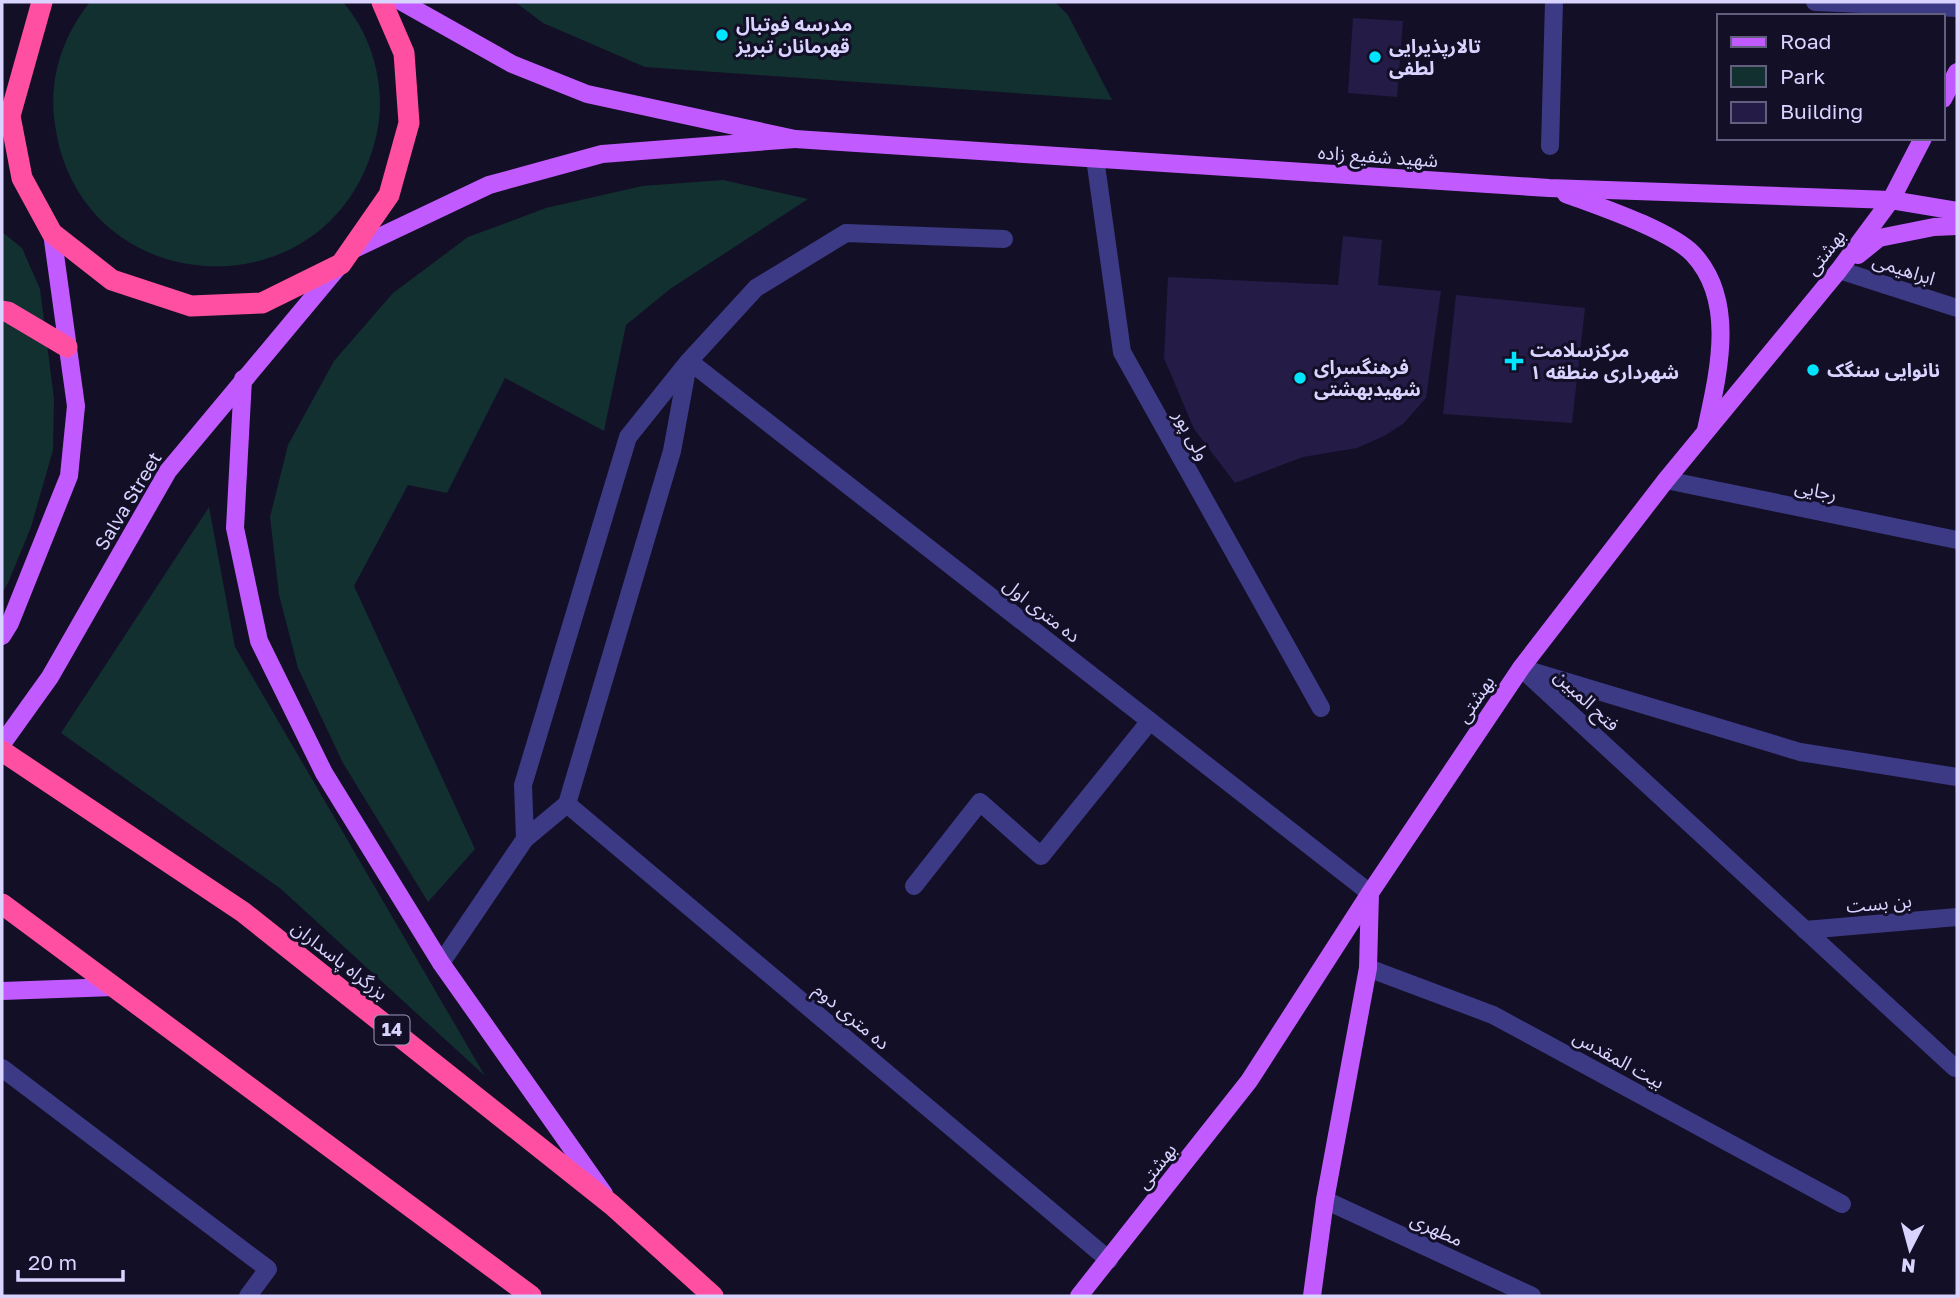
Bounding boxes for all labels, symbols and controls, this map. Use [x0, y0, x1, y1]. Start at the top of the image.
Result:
place label: مدرسه فوتبال قهرمانان تبریز [735, 12, 852, 58]
legend [1717, 14, 1945, 140]
marker: مدرسه فوتبال قهرمانان تبریز [714, 27, 730, 43]
text: Road [1780, 28, 1831, 54]
place label: تالارپذیرایی لطفی [1389, 34, 1481, 79]
marker: تالارپذیرایی لطفی [1367, 49, 1383, 65]
text: Park [1780, 63, 1826, 89]
text: Building [1780, 98, 1863, 124]
street label: شهید شفیع زاده [1317, 140, 1439, 175]
street label: بهشتی [1800, 224, 1850, 280]
street label: ابراهیمی [1870, 248, 1938, 290]
place label: مرکزسلامت شهرداری منطقه ۱ [1530, 338, 1679, 384]
marker: مرکزسلامت شهرداری منطقه ۱ [1504, 351, 1524, 371]
place label: فرهنگسرای شهیدبهشتی [1314, 355, 1421, 400]
place label: نانوایی سنگک [1827, 358, 1940, 381]
marker: نانوایی سنگک [1805, 362, 1821, 378]
marker: فرهنگسرای شهیدبهشتی [1292, 370, 1308, 386]
street label: ولی پور [1167, 405, 1216, 465]
street label: Salva Street [89, 448, 166, 554]
street label: رجایی [1793, 474, 1839, 506]
street label: ده متری اول [999, 572, 1085, 648]
street label: فتح المبین [1547, 664, 1625, 738]
street label: بهشتی [1451, 671, 1499, 727]
street label: بن بست [1845, 888, 1913, 918]
street label: بزرگراه پاسداران [286, 915, 393, 1006]
street label: ده متری دوم [807, 977, 895, 1057]
road number: 14 [374, 1015, 410, 1044]
street label: بیت المقدس [1569, 1024, 1669, 1094]
street label: بهشتی [1131, 1138, 1181, 1194]
street label: مطهری [1407, 1206, 1467, 1252]
north arrow [1875, 1214, 1945, 1284]
scale bar [18, 1238, 122, 1282]
text: 20 m [28, 1249, 77, 1275]
text: N [1900, 1254, 1917, 1279]

